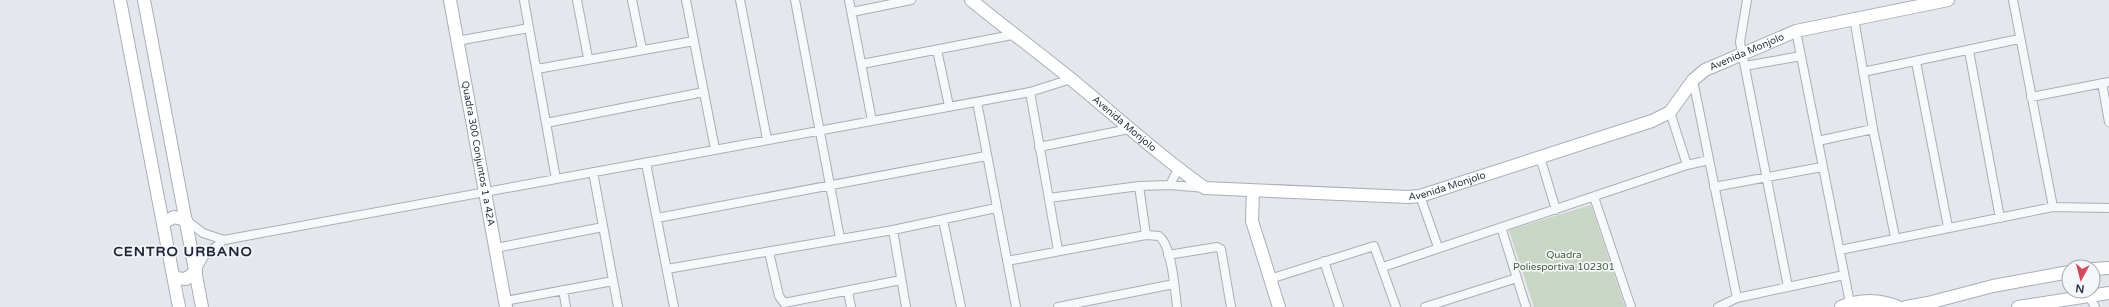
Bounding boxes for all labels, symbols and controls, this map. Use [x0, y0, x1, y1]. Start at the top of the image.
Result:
street label: Avenida Monjolo [1708, 31, 1786, 73]
street label: Quadra 300 Conjuntos 1 a 42A [459, 80, 497, 227]
street label: Avenida Monjolo [1090, 93, 1159, 154]
street label: Avenida Monjolo [1408, 169, 1487, 203]
district label: CENTRO URBANO [113, 243, 253, 260]
park label: Quadra Poliesportiva 102301 [1513, 249, 1615, 273]
north arrow [2061, 259, 2101, 299]
text: N [2075, 281, 2085, 295]

